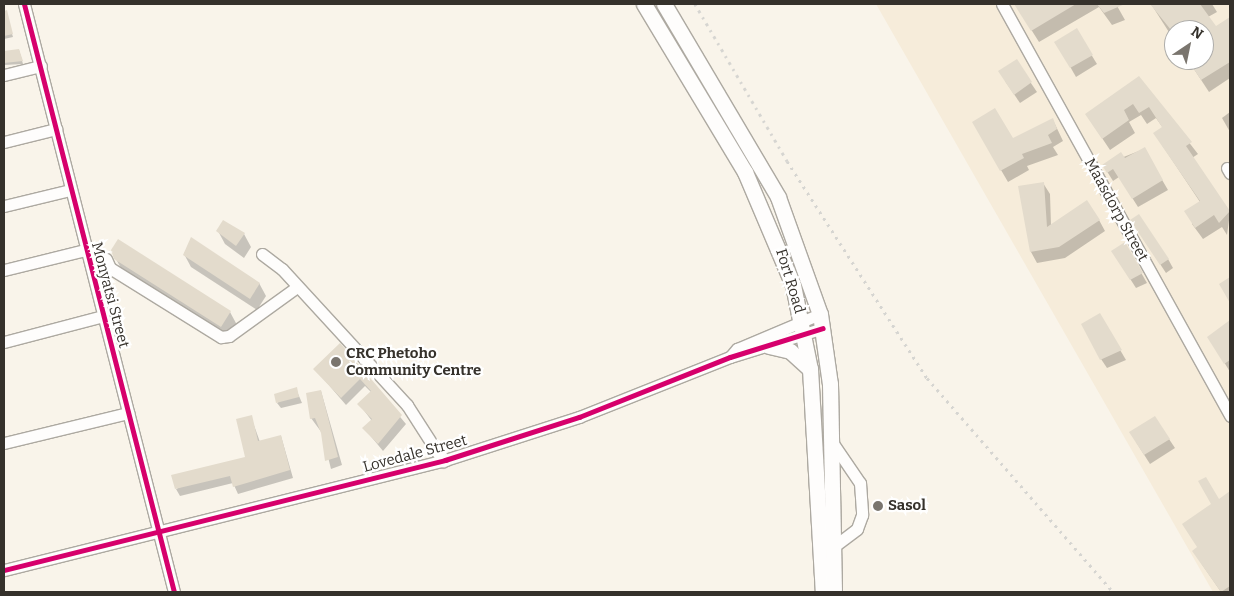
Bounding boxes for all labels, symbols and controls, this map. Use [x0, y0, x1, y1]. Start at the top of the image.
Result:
north arrow [1164, 20, 1214, 70]
text: N [1188, 23, 1206, 43]
street label: Maasdorp Street [1080, 155, 1152, 265]
street label: Monyatsi Street [87, 240, 133, 350]
street label: Fort Road [772, 246, 808, 316]
place label: CRC Phetoho Community Centre [346, 344, 481, 379]
marker: CRC Phetoho Community Centre [330, 356, 342, 368]
street label: Lovedale Street [361, 431, 469, 477]
place label: Sasol [888, 497, 926, 515]
marker: Sasol [872, 500, 884, 512]

